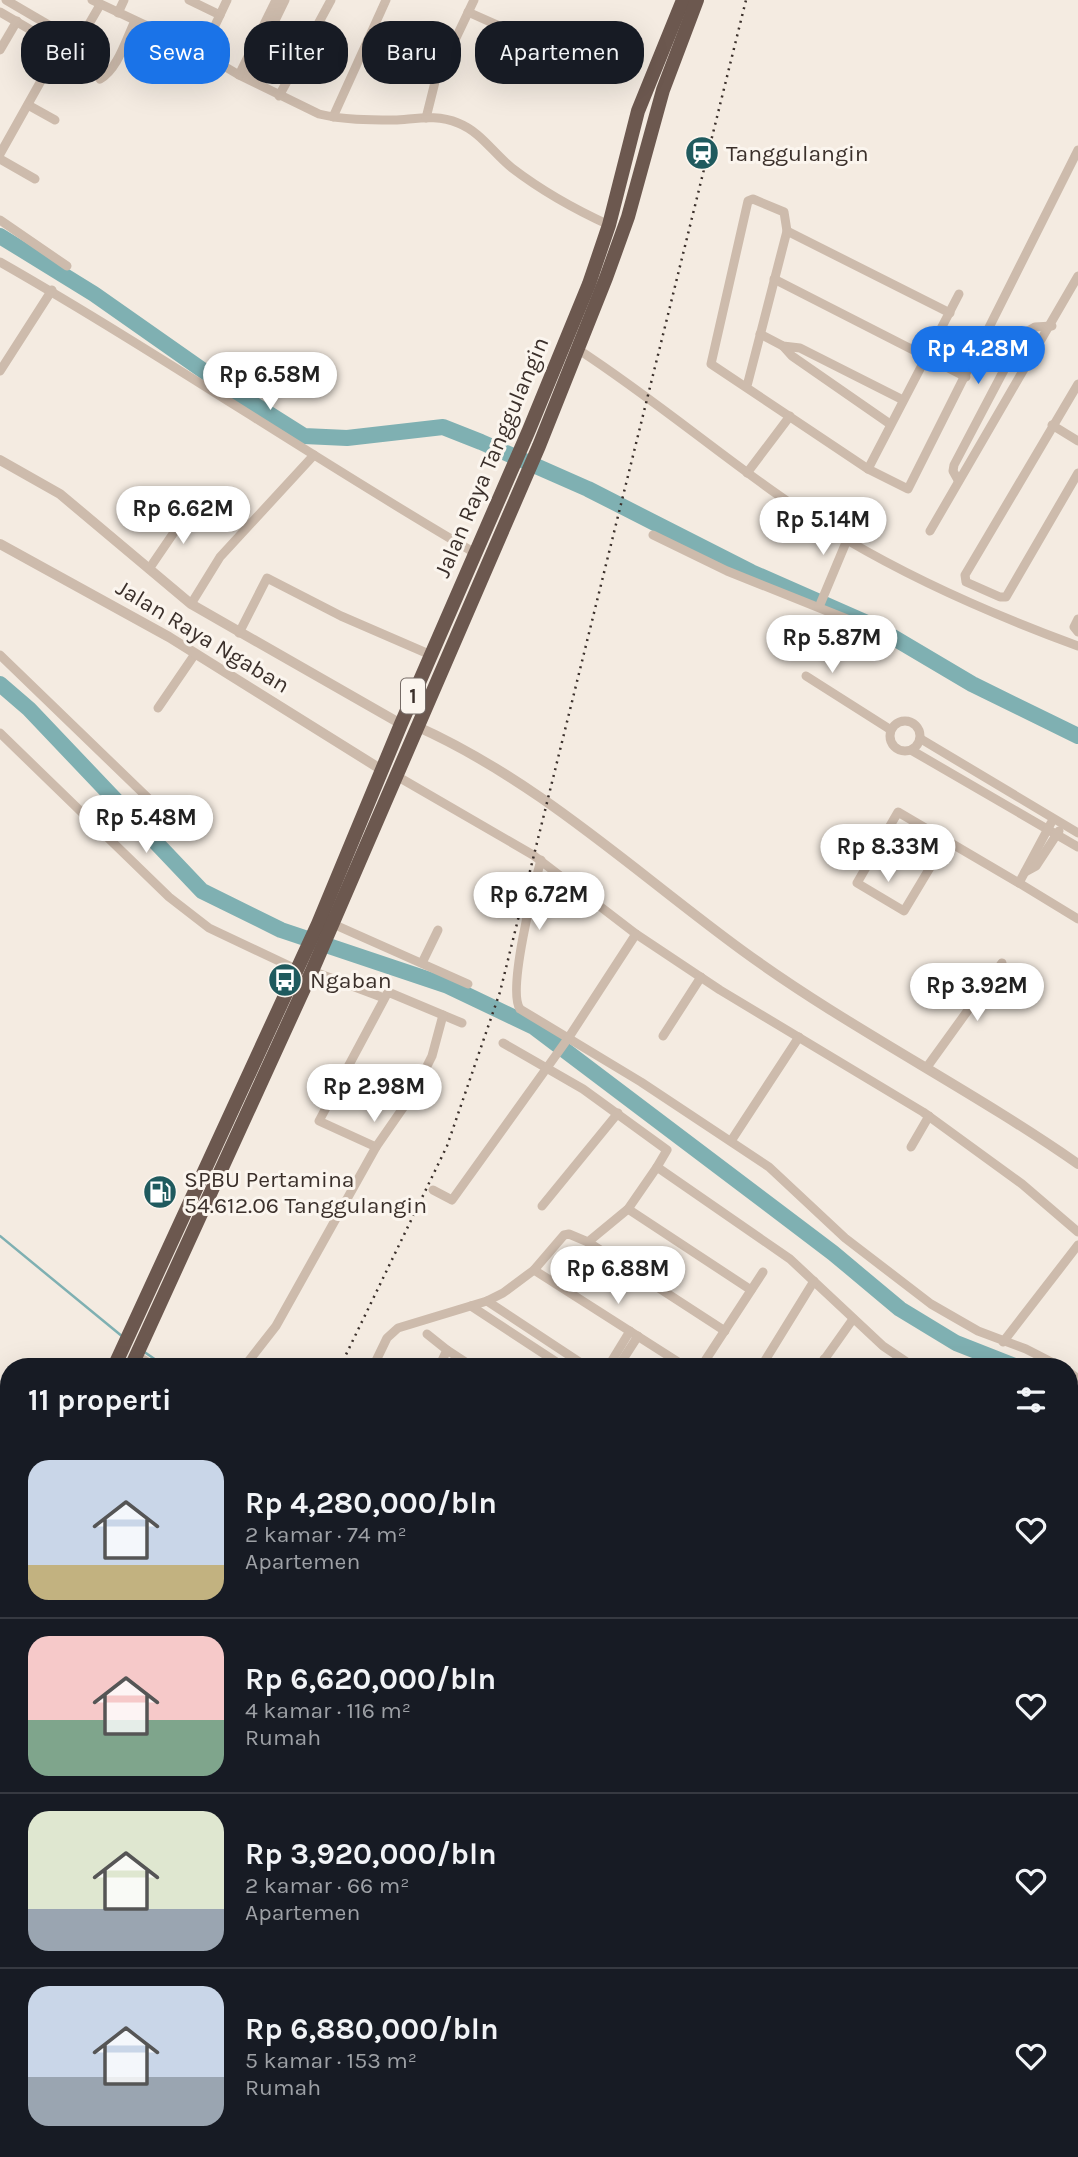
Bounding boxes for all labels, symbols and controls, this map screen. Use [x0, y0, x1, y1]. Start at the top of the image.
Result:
chip: Beli [21, 21, 110, 84]
chip: Sewa [124, 21, 230, 84]
chip: Filter [244, 21, 348, 84]
chip: Baru [362, 21, 461, 84]
chip: Apartemen [475, 21, 644, 84]
station icon: Tanggulangin [683, 134, 721, 172]
place label: Tanggulangin [726, 140, 869, 167]
pin: Rp 4.28M [906, 326, 1050, 386]
street label: Jalan Raya Tanggulangin [429, 333, 554, 581]
text: Rp 4.28M [927, 335, 1029, 362]
pin: Rp 6.58M [198, 352, 342, 412]
text: Rp 6.58M [219, 361, 321, 388]
pin: Rp 6.62M [111, 486, 255, 546]
text: Rp 6.62M [132, 495, 234, 522]
pin: Rp 5.14M [751, 498, 895, 557]
text: Rp 5.14M [776, 506, 870, 533]
street label: Jalan Raya Ngaban [111, 574, 294, 699]
pin: Rp 5.87M [760, 616, 904, 675]
text: Rp 5.87M [782, 624, 882, 651]
road number: 1 [401, 678, 425, 714]
pin: Rp 5.48M [74, 796, 218, 855]
text: Rp 5.48M [95, 804, 197, 831]
pin: Rp 8.33M [816, 824, 960, 884]
text: Rp 8.33M [836, 833, 940, 860]
pin: Rp 6.72M [467, 872, 611, 932]
text: Rp 6.72M [489, 881, 589, 908]
bus stop icon: Ngaban [266, 961, 304, 999]
pin: Rp 3.92M [905, 964, 1049, 1023]
place label: Ngaban [310, 967, 392, 994]
text: Rp 3.92M [926, 972, 1028, 999]
pin: Rp 2.98M [302, 1064, 446, 1124]
text: Rp 2.98M [323, 1073, 425, 1100]
place label: SPBU Pertamina 54.612.06 Tanggulangin [184, 1166, 427, 1219]
fuel station icon: SPBU Pertamina 54.612.06 Tanggulangin [141, 1173, 179, 1211]
pin: Rp 6.88M [546, 1246, 690, 1306]
text: Rp 6.88M [566, 1255, 670, 1282]
icon: filters [1012, 1381, 1050, 1419]
text: 11 properti [28, 1382, 172, 1418]
text: Rp 4,280,000/bln [245, 1485, 497, 1521]
icon: home [84, 1488, 168, 1572]
icon: heart [1012, 1511, 1050, 1549]
text: 2 kamar · 74 m² [245, 1521, 407, 1548]
text: Apartemen [245, 1548, 360, 1575]
text: Rp 6,620,000/bln [245, 1661, 496, 1697]
icon: home [84, 1664, 168, 1748]
icon: heart [1012, 1687, 1050, 1725]
text: 4 kamar · 116 m² [245, 1697, 411, 1724]
text: Rumah [245, 1724, 321, 1751]
text: Rp 3,920,000/bln [245, 1836, 497, 1872]
icon: home [84, 1839, 168, 1923]
icon: heart [1012, 1862, 1050, 1900]
text: 2 kamar · 66 m² [245, 1872, 409, 1899]
text: Apartemen [245, 1899, 360, 1926]
text: Rp 6,880,000/bln [245, 2011, 499, 2047]
icon: home [84, 2014, 168, 2098]
icon: heart [1012, 2037, 1050, 2075]
text: 5 kamar · 153 m² [245, 2047, 417, 2074]
text: Rumah [245, 2074, 321, 2101]

